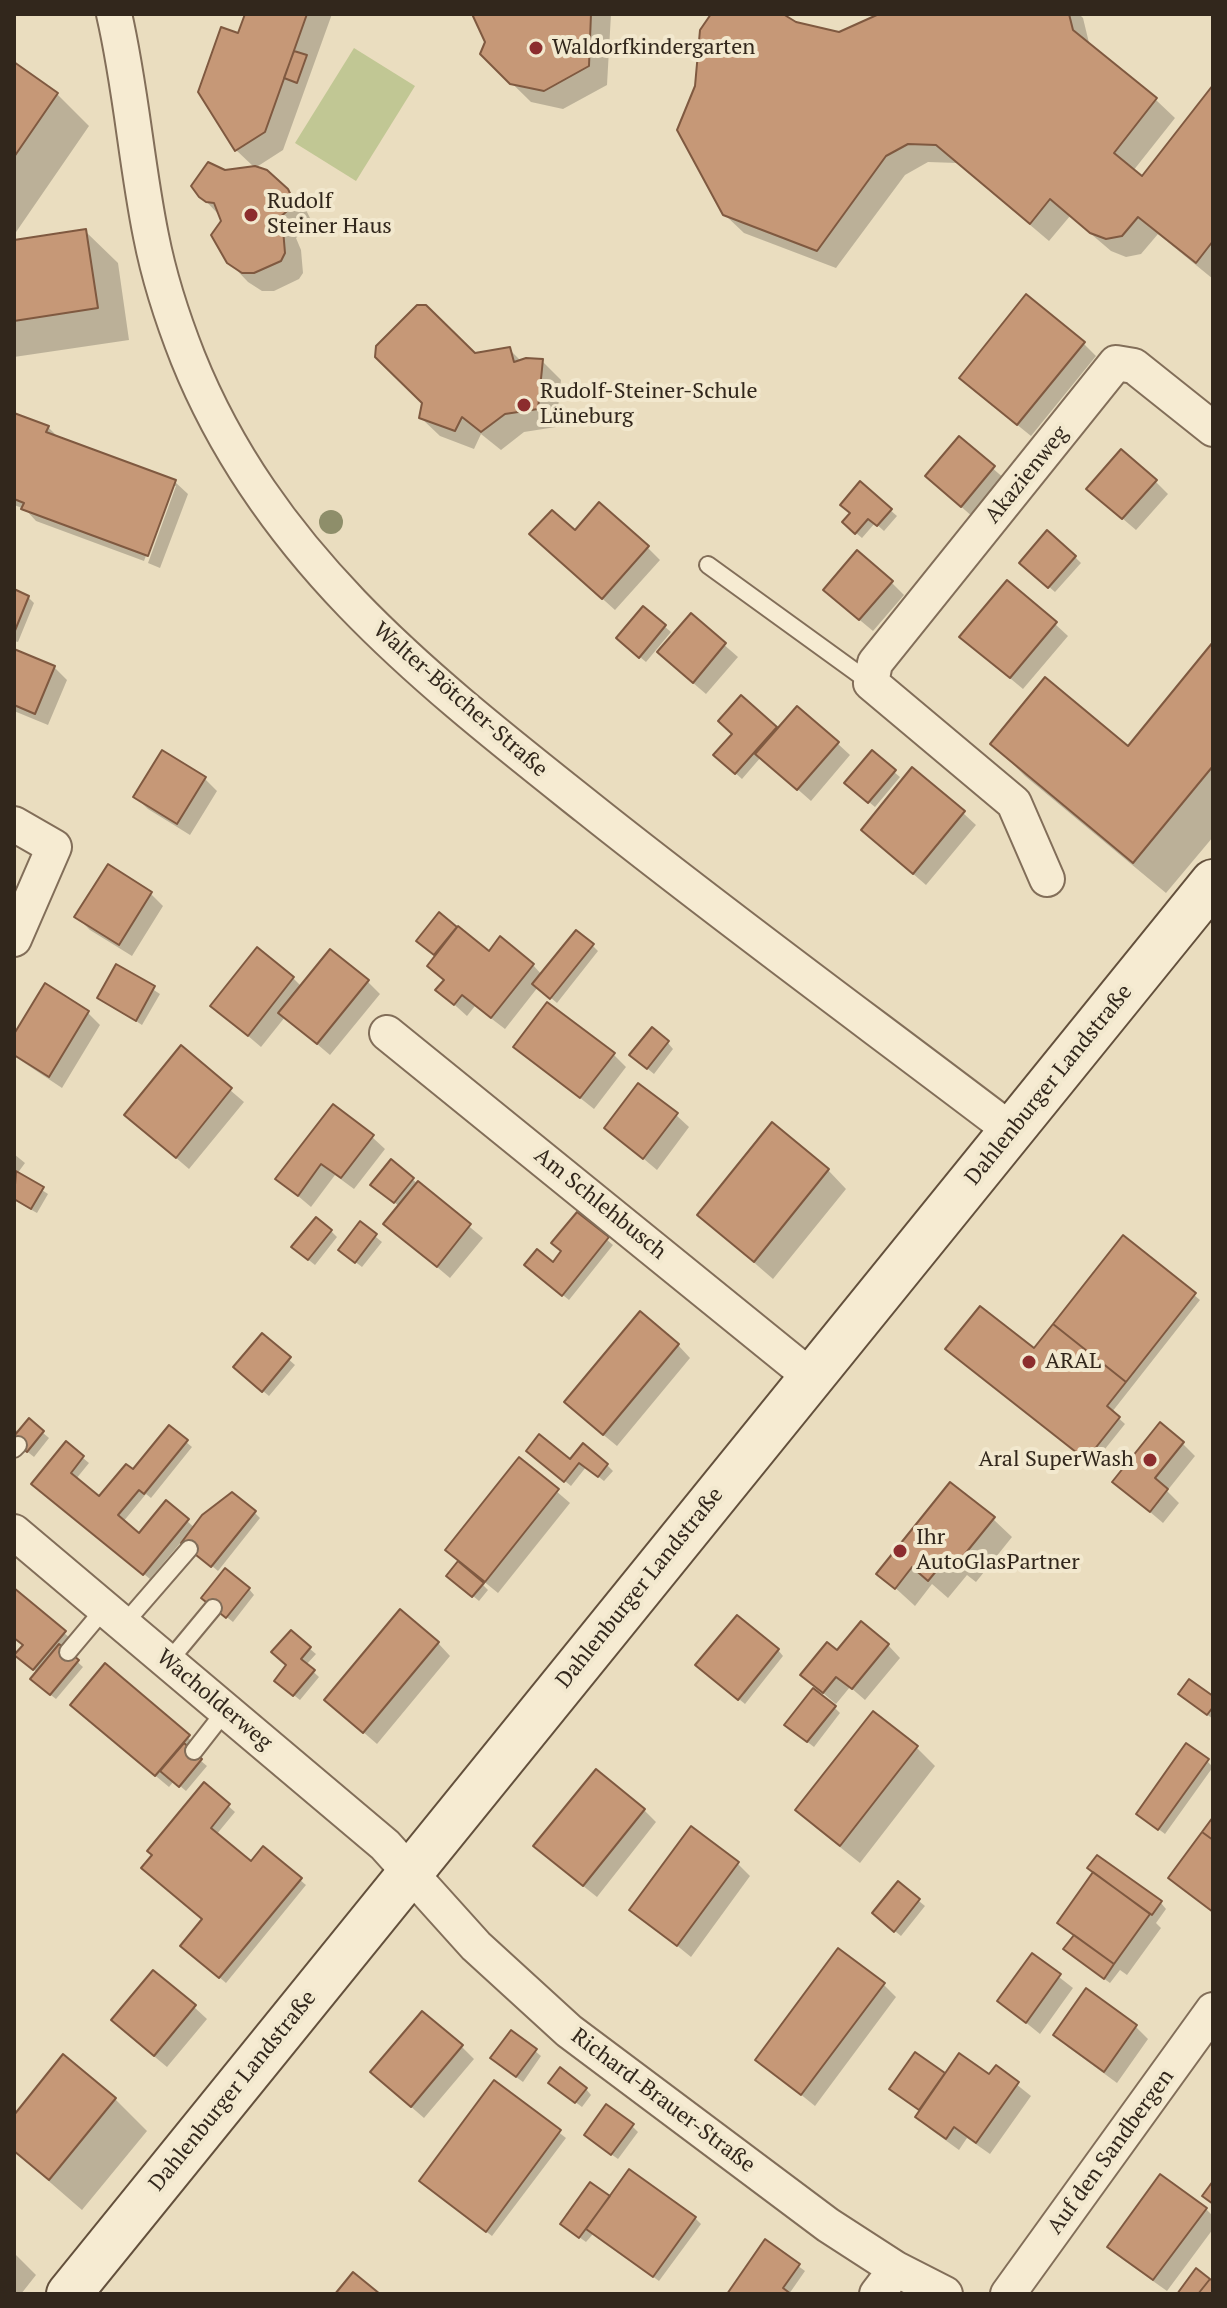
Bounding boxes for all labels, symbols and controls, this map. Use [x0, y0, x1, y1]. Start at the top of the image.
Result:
place label: Waldorfkindergarten [552, 35, 755, 61]
marker: Waldorfkindergarten [527, 39, 545, 57]
place label: Rudolf Steiner Haus [267, 189, 392, 240]
marker: Rudolf Steiner Haus [242, 206, 260, 224]
place label: Rudolf-Steiner-Schule Lüneburg [540, 379, 758, 430]
marker: Rudolf-Steiner-Schule Lüneburg [515, 396, 533, 414]
street label: Akazienweg [980, 421, 1074, 529]
street label: Walter-Bötcher-Straße [367, 617, 553, 783]
street label: Dahlenburger Landstraße [960, 979, 1138, 1191]
street label: Am Schlehbusch [529, 1143, 671, 1265]
place label: ARAL [1045, 1349, 1101, 1375]
marker: ARAL [1020, 1353, 1038, 1371]
place label: Aral SuperWash [978, 1447, 1134, 1473]
marker: Aral SuperWash [1141, 1451, 1159, 1469]
street label: Dahlenburger Landstraße [551, 1482, 729, 1694]
place label: Ihr AutoGlasPartner [916, 1525, 1080, 1576]
marker: Ihr AutoGlasPartner [891, 1542, 909, 1560]
street label: Wacholderweg [151, 1644, 277, 1756]
street label: Dahlenburger Landstraße [144, 1985, 322, 2197]
street label: Richard-Brauer-Straße [566, 2023, 760, 2179]
street label: Auf den Sandbergen [1042, 2064, 1180, 2240]

